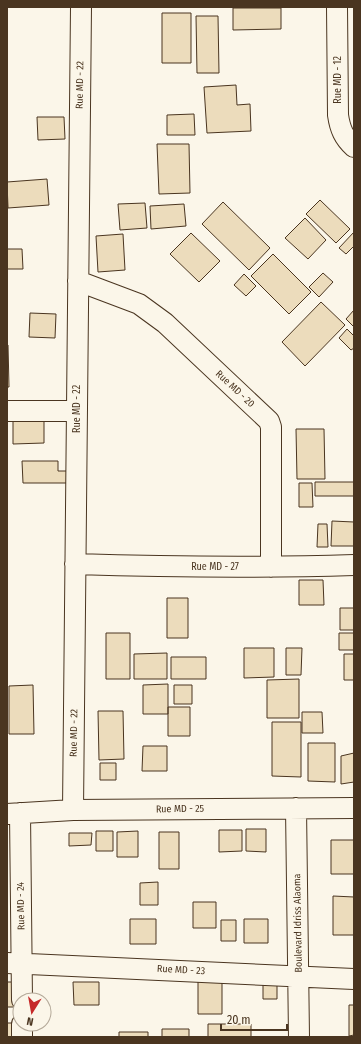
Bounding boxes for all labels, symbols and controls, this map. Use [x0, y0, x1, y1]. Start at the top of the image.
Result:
street label: Rue MD - 12 [332, 56, 344, 104]
street label: Rue MD - 22 [74, 60, 86, 109]
street label: Rue MD - 20 [213, 368, 257, 410]
street label: Rue MD - 22 [71, 384, 83, 433]
street label: Rue MD - 27 [191, 561, 239, 573]
street label: Rue MD - 22 [68, 708, 80, 757]
street label: Rue MD - 25 [156, 803, 205, 815]
street label: Boulevard Idriss Alaoma [291, 873, 305, 973]
street label: Rue MD - 24 [15, 882, 27, 930]
street label: Rue MD - 23 [157, 963, 206, 977]
north arrow [12, 992, 52, 1032]
scale bar [221, 1006, 287, 1032]
text: 20 m [227, 1013, 251, 1027]
text: N [26, 1014, 35, 1028]

